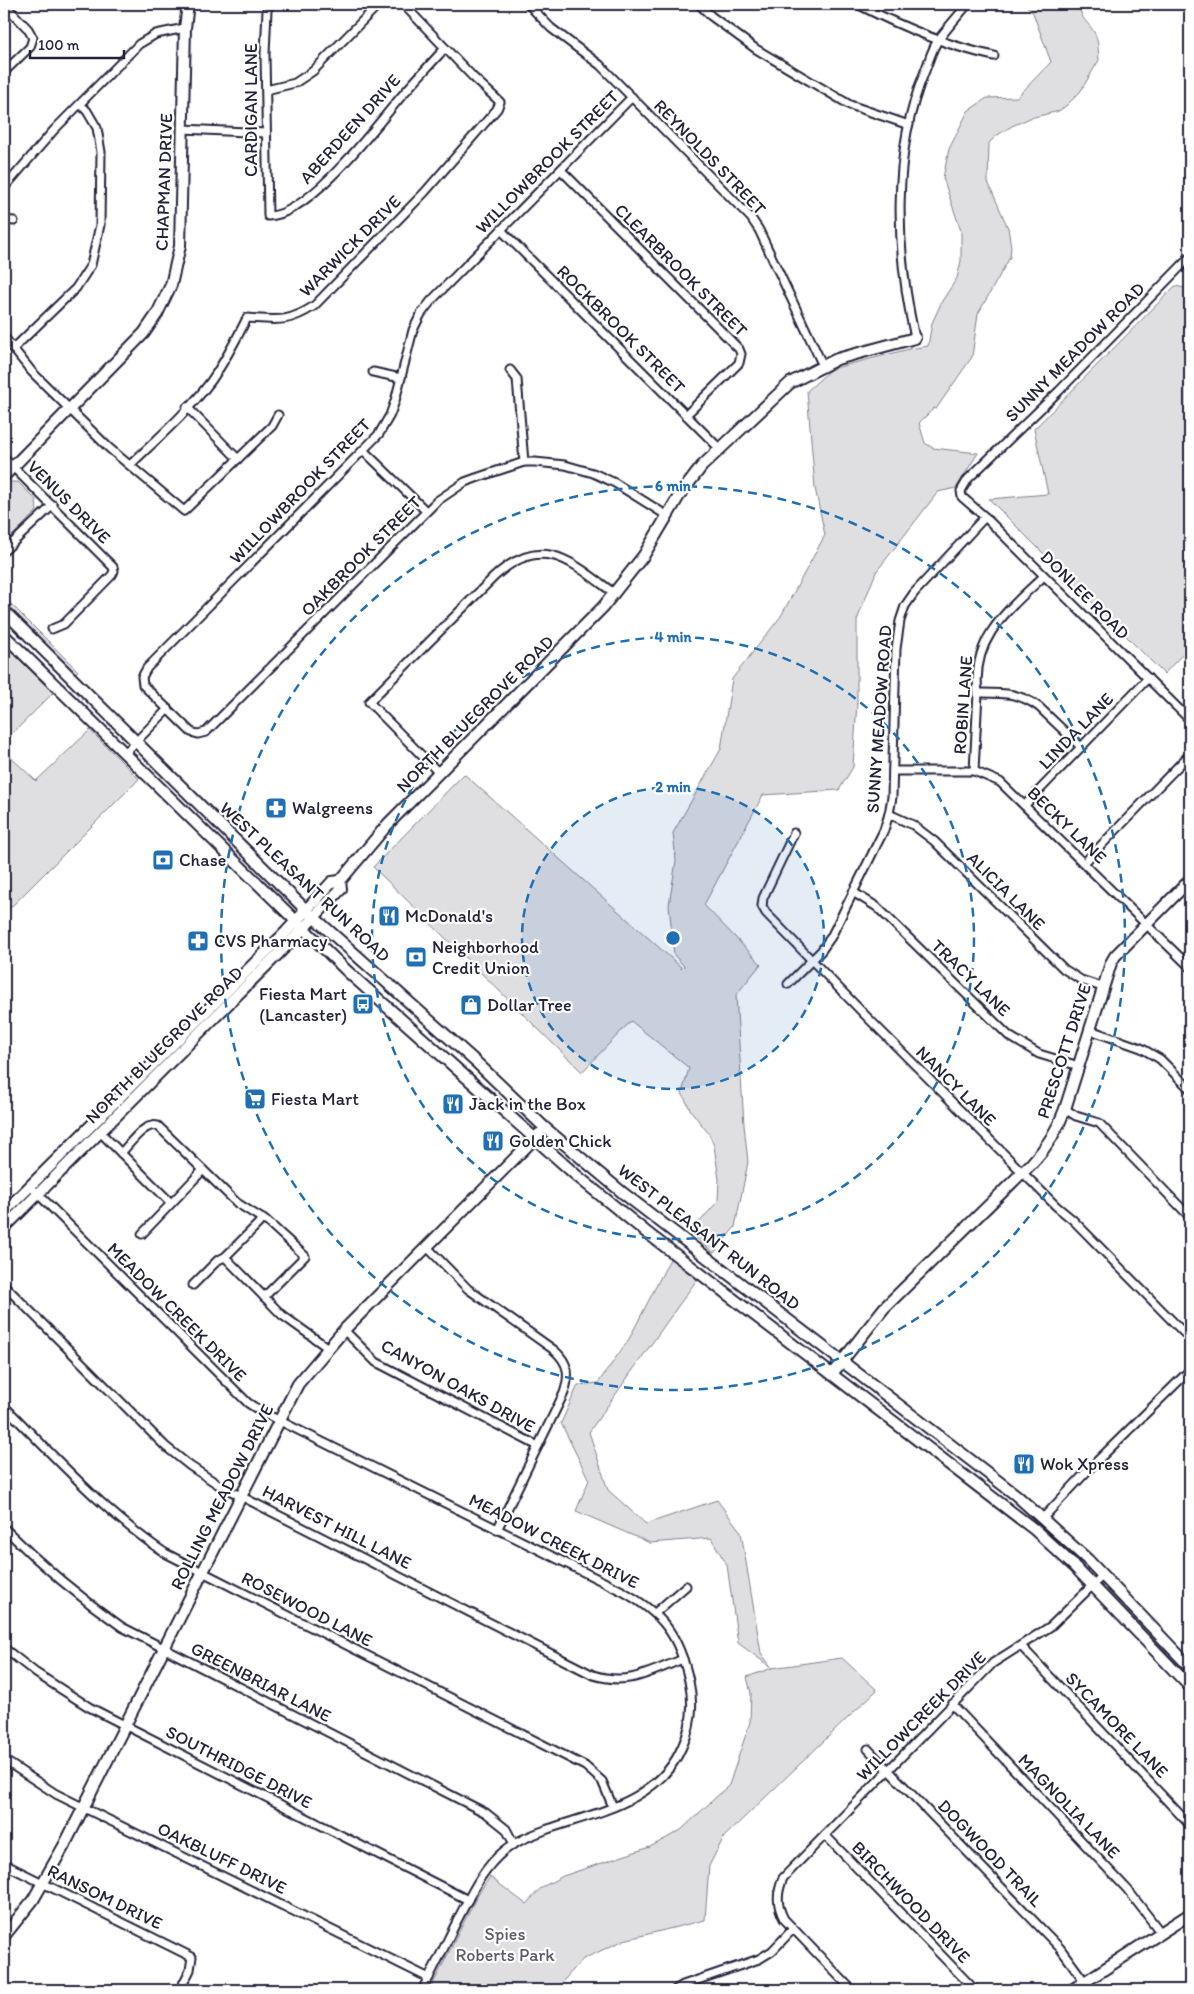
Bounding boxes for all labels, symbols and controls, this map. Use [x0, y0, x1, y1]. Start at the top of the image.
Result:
scale bar [30, 28, 124, 60]
text: 100 m [38, 36, 80, 54]
street label: CARDIGAN LANE [240, 43, 262, 177]
street label: ABERDEEN DRIVE [295, 70, 405, 188]
street label: WILLOWBROOK STREET [471, 86, 623, 238]
street label: REYNOLDS STREET [649, 95, 771, 219]
street label: CHAPMAN DRIVE [151, 113, 177, 251]
street label: WARWICK DRIVE [295, 190, 406, 301]
street label: CLEARBROOK STREET [610, 199, 752, 341]
street label: ROCKBROOK STREET [552, 260, 690, 398]
street label: SUNNY MEADOW ROAD [1001, 277, 1150, 426]
street label: WILLOWBROOK STREET [225, 414, 375, 568]
street label: VENUS DRIVE [23, 456, 115, 548]
text: 6 min [655, 477, 692, 495]
street label: OAKBROOK STREET [296, 491, 426, 621]
street label: DONLEE ROAD [1036, 546, 1134, 644]
street label: SUNNY MEADOW ROAD [861, 624, 897, 814]
text: 4 min [655, 628, 692, 646]
street label: NORTH BLUEGROVE ROAD [392, 631, 558, 797]
street label: ROBIN LANE [949, 655, 977, 755]
street label: LINDA LANE [1034, 688, 1118, 774]
text: 2 min [655, 778, 692, 796]
street label: BECKY LANE [1023, 782, 1111, 868]
pharmacy icon: Walgreens [264, 796, 288, 820]
street label: WEST PLEASANT RUN ROAD [215, 797, 395, 967]
place label: Walgreens [292, 797, 373, 819]
street label: ALICIA LANE [962, 847, 1050, 935]
bank icon: Chase [151, 848, 175, 872]
place label: Chase [179, 849, 226, 871]
restaurant icon: McDonald's [377, 904, 401, 928]
place label: McDonald's [405, 905, 493, 927]
pharmacy icon: CVS Pharmacy [186, 929, 210, 953]
centre of rings [664, 929, 682, 947]
place label: CVS Pharmacy [214, 930, 328, 952]
street label: TRACY LANE [927, 935, 1015, 1021]
place label: Neighborhood Credit Union [432, 936, 539, 979]
bank icon: Neighborhood Credit Union [404, 945, 428, 969]
street label: NORTH BLUEGROVE ROAD [81, 962, 247, 1128]
street label: PRESCOTT DRIVE [1032, 981, 1096, 1121]
place label: Fiesta Mart (Lancaster) [259, 983, 347, 1026]
bus stop icon: Fiesta Mart (Lancaster) [351, 992, 375, 1016]
shop icon: Dollar Tree [459, 993, 483, 1017]
place label: Dollar Tree [487, 994, 572, 1016]
street label: NANCY LANE [911, 1041, 1001, 1131]
supermarket icon: Fiesta Mart [243, 1087, 267, 1111]
place label: Fiesta Mart [271, 1088, 359, 1110]
restaurant icon: Jack in the Box [441, 1092, 465, 1116]
place label: Jack in the Box [469, 1093, 586, 1115]
restaurant icon: Golden Chick [481, 1129, 505, 1153]
place label: Golden Chick [509, 1130, 612, 1152]
street label: WEST PLEASANT RUN ROAD [613, 1159, 805, 1315]
street label: MEADOW CREEK DRIVE [103, 1238, 251, 1386]
street label: CANYON OAKS DRIVE [377, 1334, 539, 1438]
street label: ROLLING MEADOW DRIVE [166, 1400, 278, 1593]
restaurant icon: Wok Xpress [1012, 1452, 1036, 1476]
place label: Wok Xpress [1040, 1453, 1129, 1475]
street label: HARVEST HILL LANE [259, 1480, 415, 1574]
street label: MEADOW CREEK DRIVE [465, 1489, 643, 1594]
street label: ROSEWOOD LANE [238, 1566, 376, 1652]
street label: GREENBRIAR LANE [187, 1637, 335, 1727]
street label: WILLOWCREEK DRIVE [852, 1646, 991, 1785]
street label: SYCAMORE LANE [1061, 1667, 1173, 1783]
street label: SOUTHRIDGE DRIVE [162, 1721, 316, 1813]
street label: MAGNOLIA LANE [1013, 1749, 1125, 1863]
street label: DOGWOOD TRAIL [933, 1795, 1047, 1911]
street label: OAKBLUFF DRIVE [154, 1817, 290, 1899]
street label: BIRCHWOOD DRIVE [847, 1836, 975, 1968]
street label: RANSOM DRIVE [44, 1860, 166, 1934]
park label: Spies Roberts Park [455, 1923, 555, 1966]

